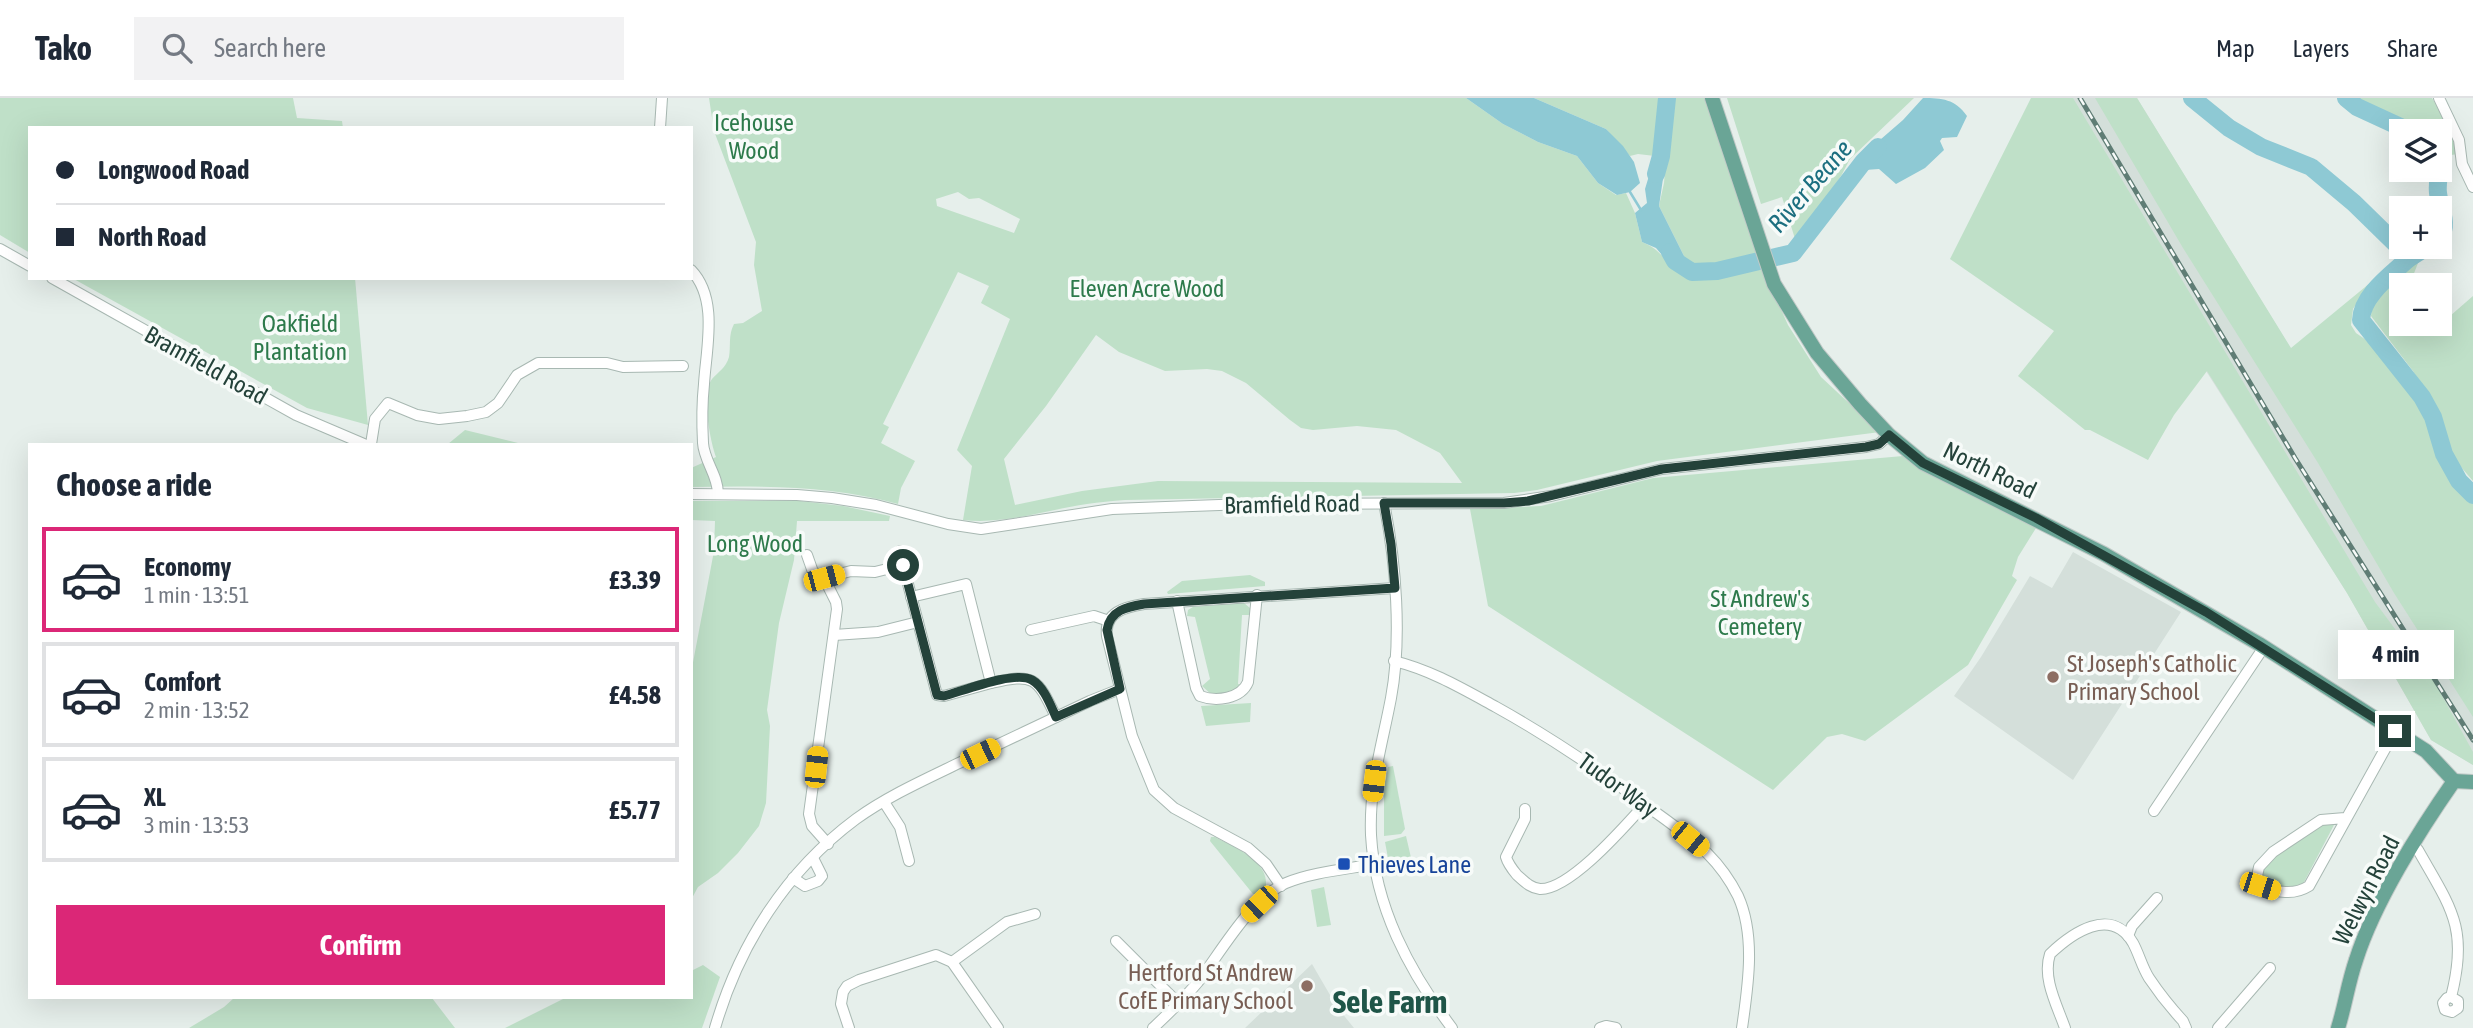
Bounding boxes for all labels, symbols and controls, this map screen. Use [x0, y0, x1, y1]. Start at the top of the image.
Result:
search box [134, 17, 624, 80]
text: Tako [35, 29, 92, 67]
icon: search [158, 29, 196, 67]
text: Search here [214, 33, 326, 63]
text: Map [2216, 35, 2255, 62]
text: Layers [2293, 35, 2349, 62]
text: Share [2387, 35, 2438, 62]
park label: Icehouse Wood [714, 109, 794, 164]
map controls [2389, 119, 2452, 336]
button: layers [2389, 119, 2452, 182]
water label: River Beane [1762, 134, 1858, 238]
text: Longwood Road [98, 155, 249, 185]
button: + [2389, 196, 2452, 259]
text: North Road [98, 222, 206, 252]
button: − [2389, 273, 2452, 336]
park label: Eleven Acre Wood [1070, 275, 1225, 302]
park label: Oakfield Plantation [253, 310, 347, 365]
street label: Bramfield Road [140, 320, 272, 410]
street label: North Road [1939, 436, 2041, 504]
text: Choose a ride [56, 466, 212, 503]
street label: Bramfield Road [1224, 489, 1360, 519]
park label: Long Wood [707, 530, 803, 557]
icon: car [60, 548, 123, 611]
route start [887, 549, 919, 581]
text: Economy [144, 552, 231, 582]
car [801, 562, 848, 594]
text: £3.39 [609, 565, 661, 595]
text: 1 min · 13:51 [144, 582, 250, 608]
park label: St Andrew's Cemetery [1710, 585, 1810, 640]
callout: 4 min [2337, 630, 2453, 678]
text: 4 min [2373, 641, 2419, 667]
place label: St Joseph's Catholic Primary School [2067, 650, 2237, 705]
icon: car [60, 663, 123, 726]
text: Comfort [144, 667, 221, 697]
marker: St Joseph's Catholic Primary School [2045, 669, 2061, 685]
text: £4.58 [609, 680, 661, 710]
text: 2 min · 13:52 [144, 697, 250, 723]
route end [2379, 715, 2411, 747]
car [957, 735, 1004, 773]
car [804, 745, 829, 789]
street label: Tudor Way [1573, 747, 1663, 823]
car [1362, 759, 1387, 803]
icon: car [60, 778, 123, 841]
text: XL [144, 782, 166, 812]
text: £5.77 [609, 795, 661, 825]
text: 3 min · 13:53 [144, 812, 250, 838]
car [1668, 818, 1713, 860]
street label: Welwyn Road [2327, 831, 2405, 949]
place label: Thieves Lane [1358, 851, 1471, 878]
marker: Thieves Lane [1336, 856, 1352, 872]
car [2237, 870, 2284, 902]
car [1237, 882, 1282, 926]
button: Confirm [56, 905, 665, 985]
place label: Hertford St Andrew CofE Primary School [1118, 959, 1294, 1014]
marker: Hertford St Andrew CofE Primary School [1299, 978, 1315, 994]
district label: Sele Farm [1333, 983, 1447, 1020]

